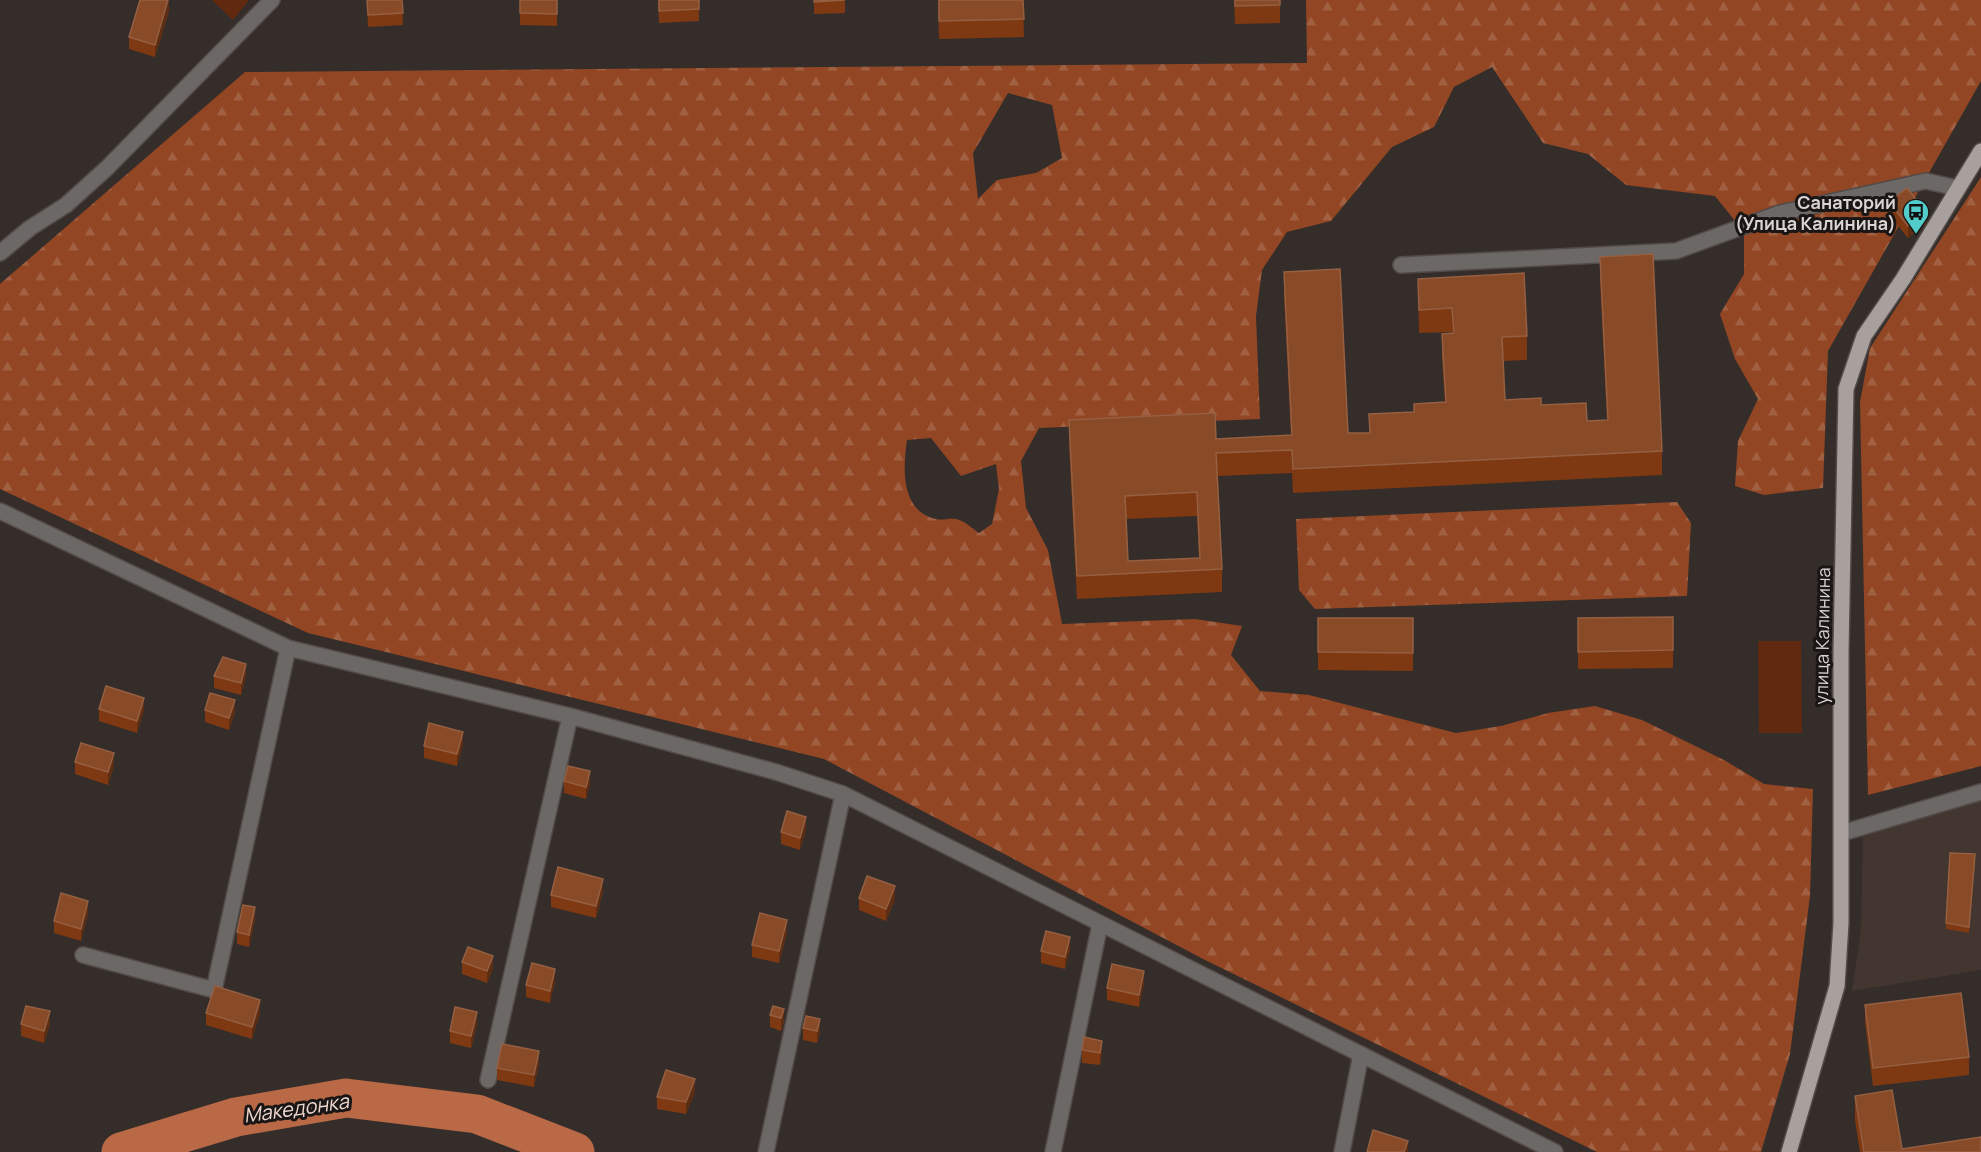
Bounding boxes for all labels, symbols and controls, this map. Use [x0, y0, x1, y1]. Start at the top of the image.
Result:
place label: Санаторий (Улица Калинина) [1735, 190, 1896, 235]
bus stop icon: Санаторий (Улица Калинина) [1901, 197, 1931, 235]
street label: улица Калинина [1809, 567, 1835, 705]
water label: Македонка [242, 1087, 351, 1129]

